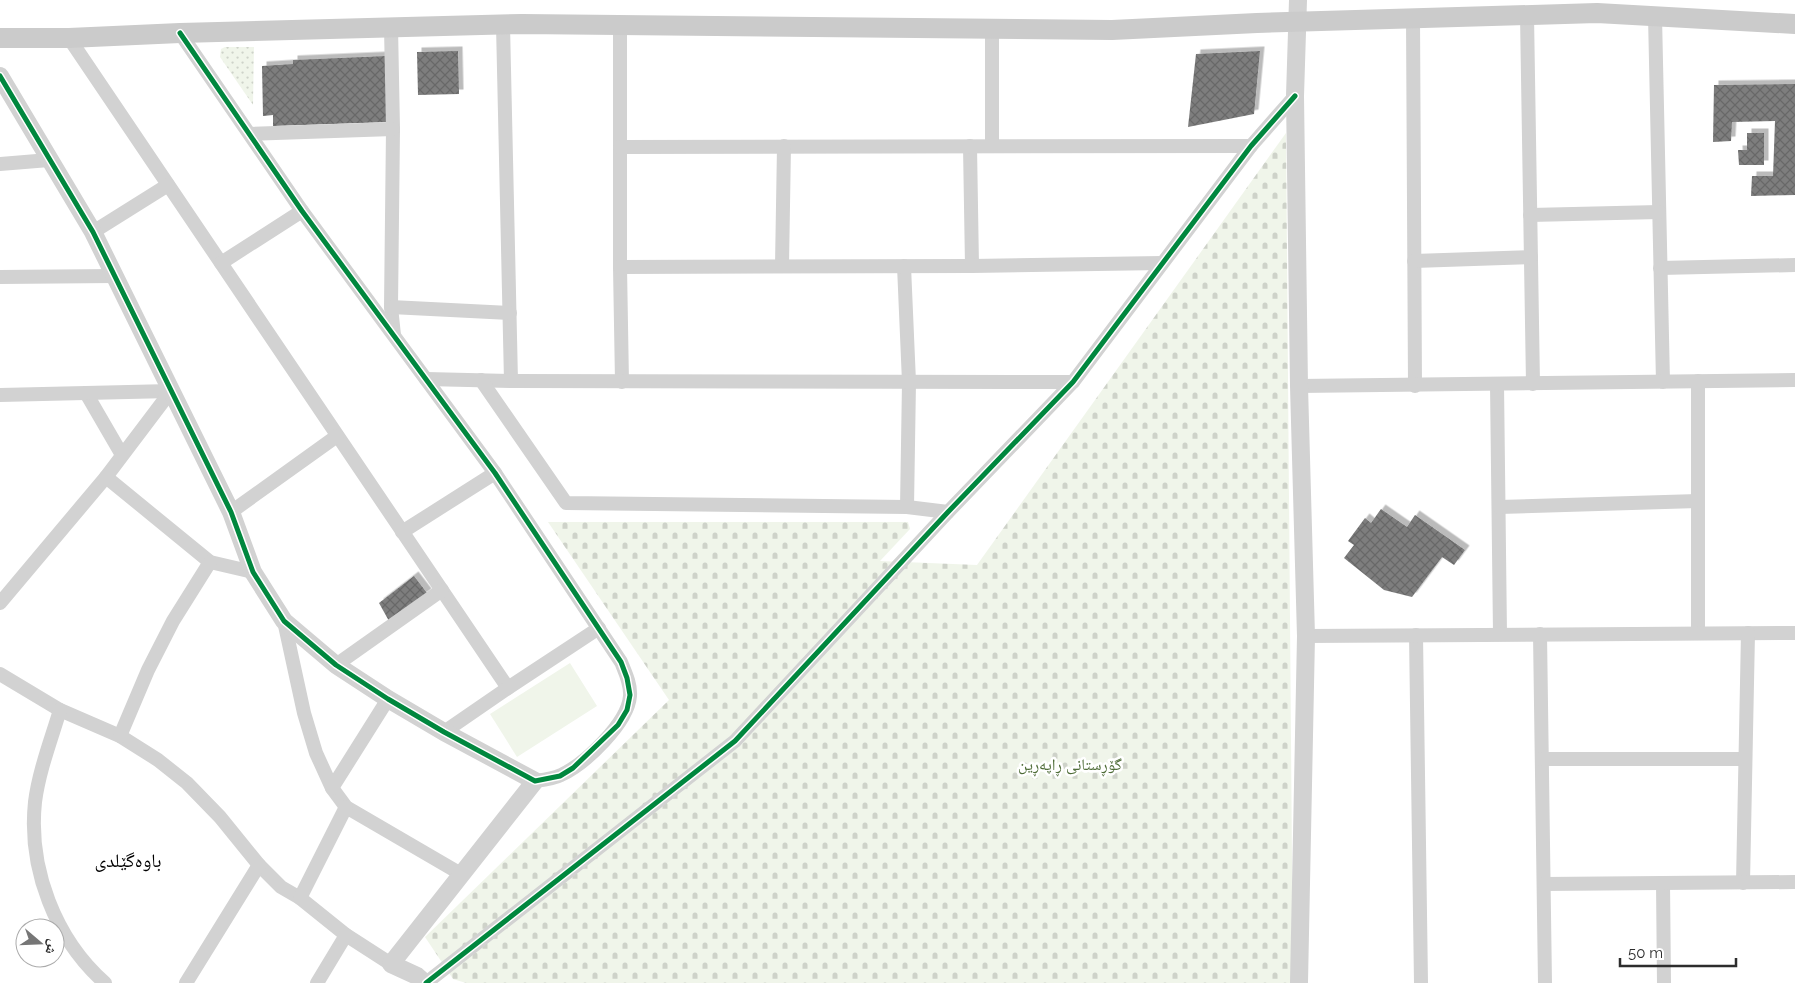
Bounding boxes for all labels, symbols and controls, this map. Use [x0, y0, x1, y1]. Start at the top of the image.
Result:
park label: گۆڕستانی ڕاپەڕین [1018, 755, 1122, 777]
district label: باوەگێلدی [95, 849, 161, 872]
north arrow [15, 918, 65, 968]
scale bar [1620, 936, 1736, 968]
text: ش [41, 937, 62, 957]
text: 50 m [1628, 944, 1663, 962]

